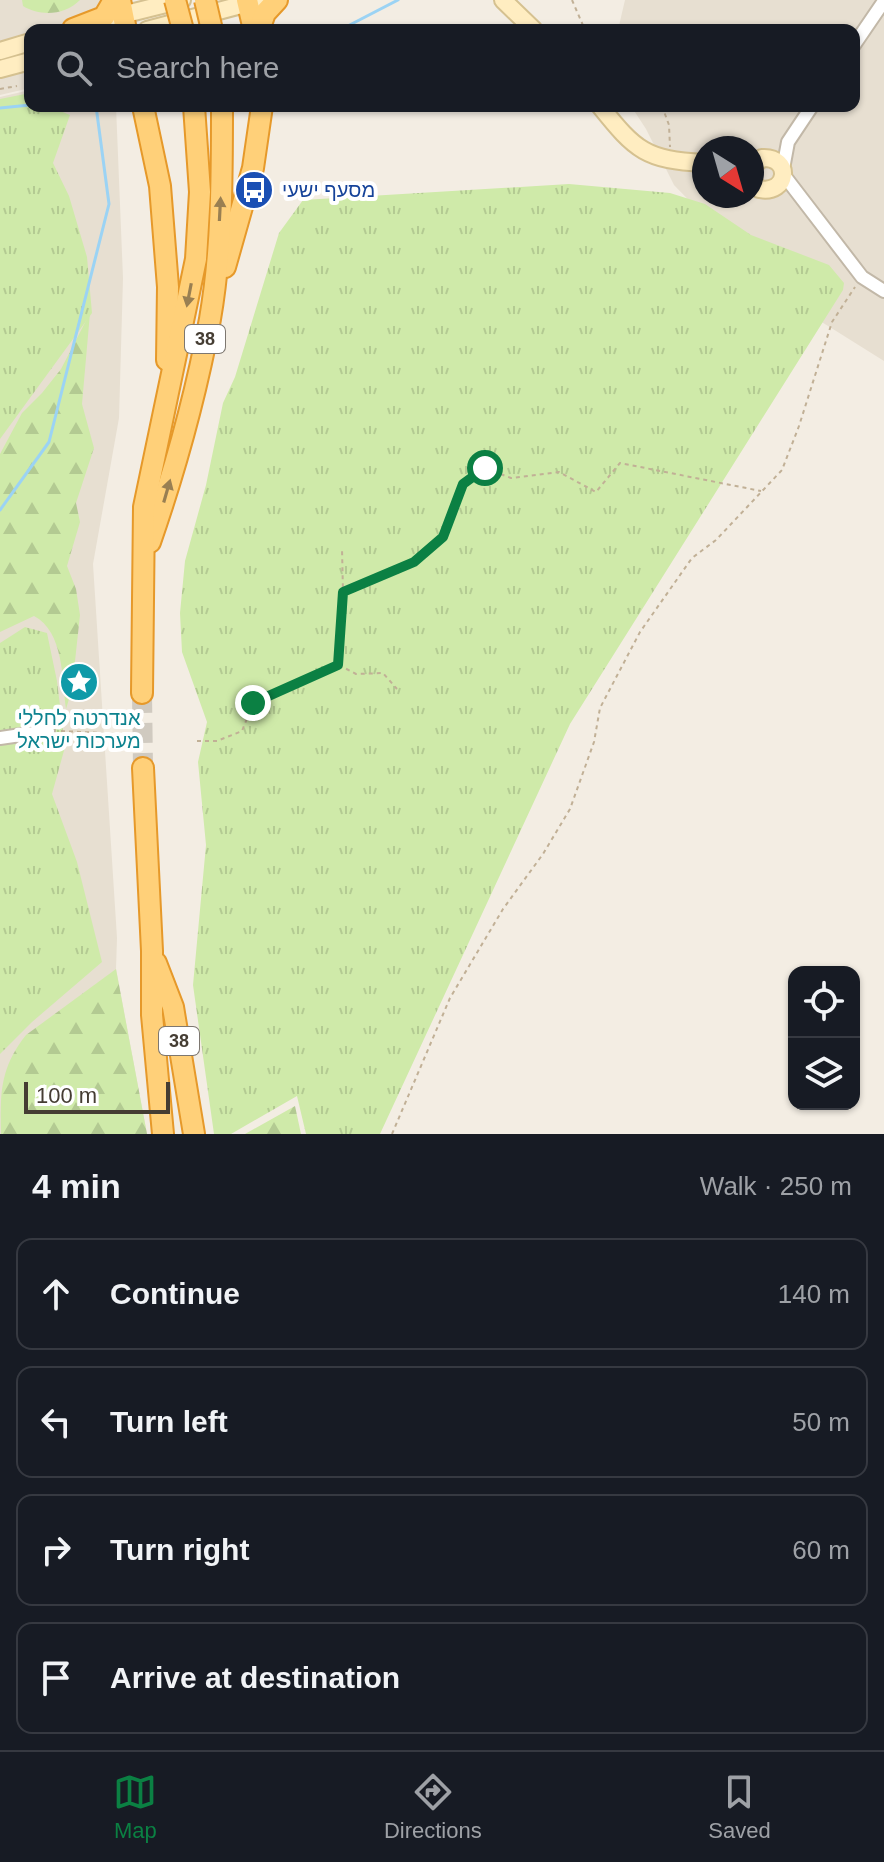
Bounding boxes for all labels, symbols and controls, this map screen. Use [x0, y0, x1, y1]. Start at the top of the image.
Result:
search box [24, 24, 860, 112]
icon: search [52, 46, 96, 90]
text: Search here [116, 51, 279, 84]
north arrow [692, 136, 764, 208]
bus stop icon: מסעף ישעי [233, 169, 275, 211]
place label: מסעף ישעי [282, 179, 375, 201]
one-way arrow [213, 196, 226, 221]
one-way arrow [182, 283, 195, 308]
road number: 38 [185, 325, 225, 353]
route start [467, 450, 503, 486]
one-way arrow [161, 479, 174, 503]
place icon: אנדרטה לחללי מערכות ישראל [58, 661, 100, 703]
route end [235, 685, 271, 721]
place label: אנדרטה לחללי מערכות ישראל [17, 707, 141, 752]
map controls [788, 966, 860, 1110]
button: locate [788, 966, 860, 1038]
road number: 38 [159, 1027, 199, 1055]
button: layers [788, 1038, 860, 1110]
scale bar [24, 1078, 170, 1114]
text: 100 m [36, 1083, 97, 1108]
text: 4 min [32, 1167, 121, 1205]
text: Walk · 250 m [700, 1171, 852, 1201]
icon: ahead [34, 1272, 78, 1316]
text: Continue [110, 1277, 240, 1310]
text: 140 m [778, 1279, 850, 1309]
icon: left [34, 1400, 78, 1444]
text: Turn left [110, 1405, 228, 1438]
text: 50 m [792, 1407, 850, 1437]
icon: right [34, 1528, 78, 1572]
text: Turn right [110, 1533, 249, 1566]
text: 60 m [792, 1535, 850, 1565]
icon: arrive [34, 1656, 78, 1700]
text: Arrive at destination [110, 1661, 400, 1694]
tab: Map [113, 1770, 157, 1844]
tab: Directions [384, 1770, 482, 1844]
tab: Saved [708, 1770, 771, 1844]

